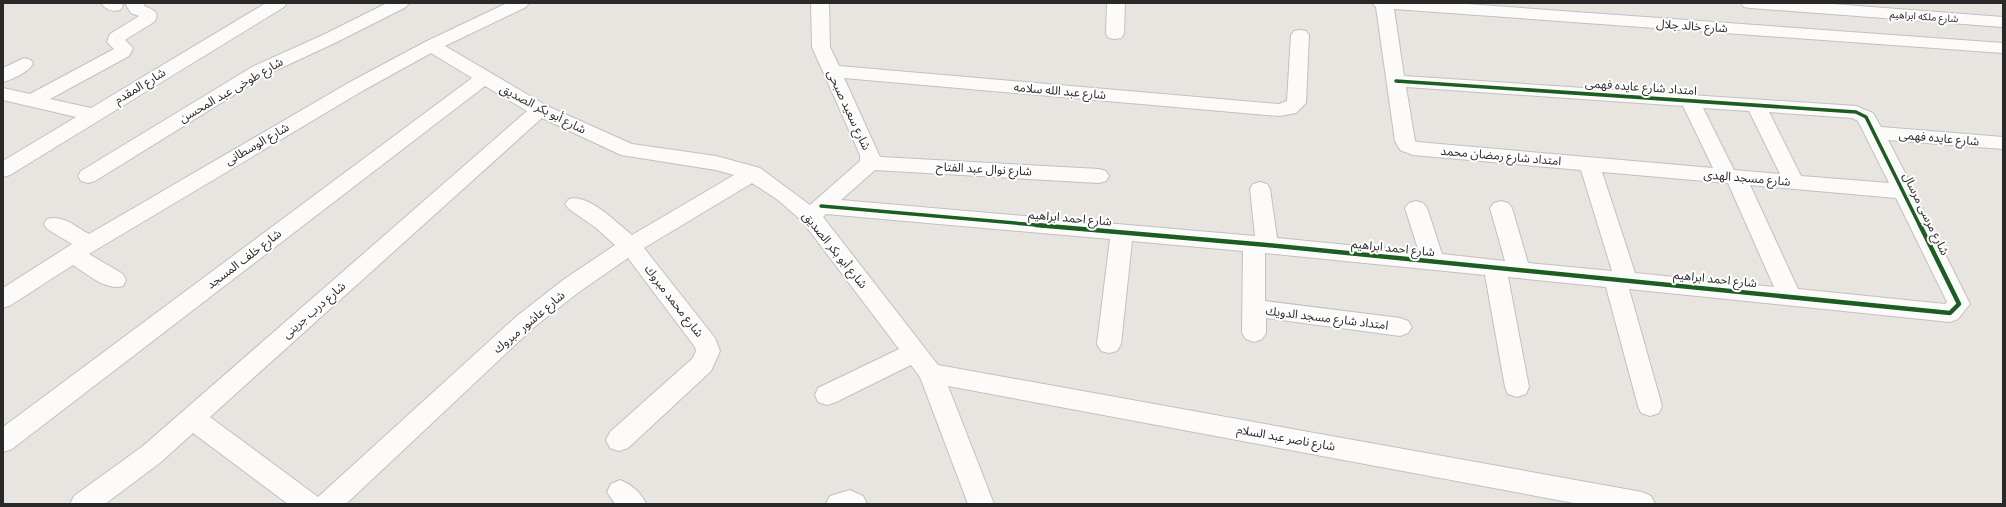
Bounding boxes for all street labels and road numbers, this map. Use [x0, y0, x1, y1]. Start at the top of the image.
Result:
street label: شارع ملكه ابراهيم [1889, 9, 1959, 26]
street label: شارع خالد جلال [1656, 17, 1728, 37]
street label: شارع طوخى عبد المحسن [177, 55, 286, 127]
street label: شارع المقدم [112, 65, 169, 108]
street label: شارع سعيد صبحى [822, 68, 874, 153]
street label: امتداد شارع عايده فهمى [1584, 76, 1698, 100]
street label: شارع عبد الله سلامه [1013, 80, 1107, 104]
street label: شارع أبو بكر الصديق [497, 81, 589, 139]
street label: شارع الوسطانى [223, 120, 292, 170]
street label: شارع عايده فهمى [1898, 128, 1980, 150]
street label: امتداد شارع رمضان محمد [1440, 144, 1562, 170]
street label: شارع نوال عبد الفتاح [936, 159, 1032, 181]
street label: شارع مسجد الهدى [1703, 167, 1791, 191]
street label: شارع مرسى مرسال [1898, 171, 1952, 258]
street label: شارع احمد ابراهيم [1027, 207, 1112, 231]
street label: شارع أبو بكر الصديق [798, 208, 871, 292]
street label: شارع خلف المسجد [204, 226, 285, 293]
street label: شارع احمد ابراهيم [1350, 237, 1435, 261]
street label: شارع محمد مبروك [640, 262, 706, 341]
street label: شارع احمد ابراهيم [1672, 268, 1757, 292]
street label: شارع درب جرينى [280, 279, 350, 343]
street label: شارع عاشور مبروك [490, 288, 569, 358]
street label: امتداد شارع مسجد الدويك [1265, 304, 1389, 334]
street label: شارع ناصر عبد السلام [1235, 422, 1336, 456]

